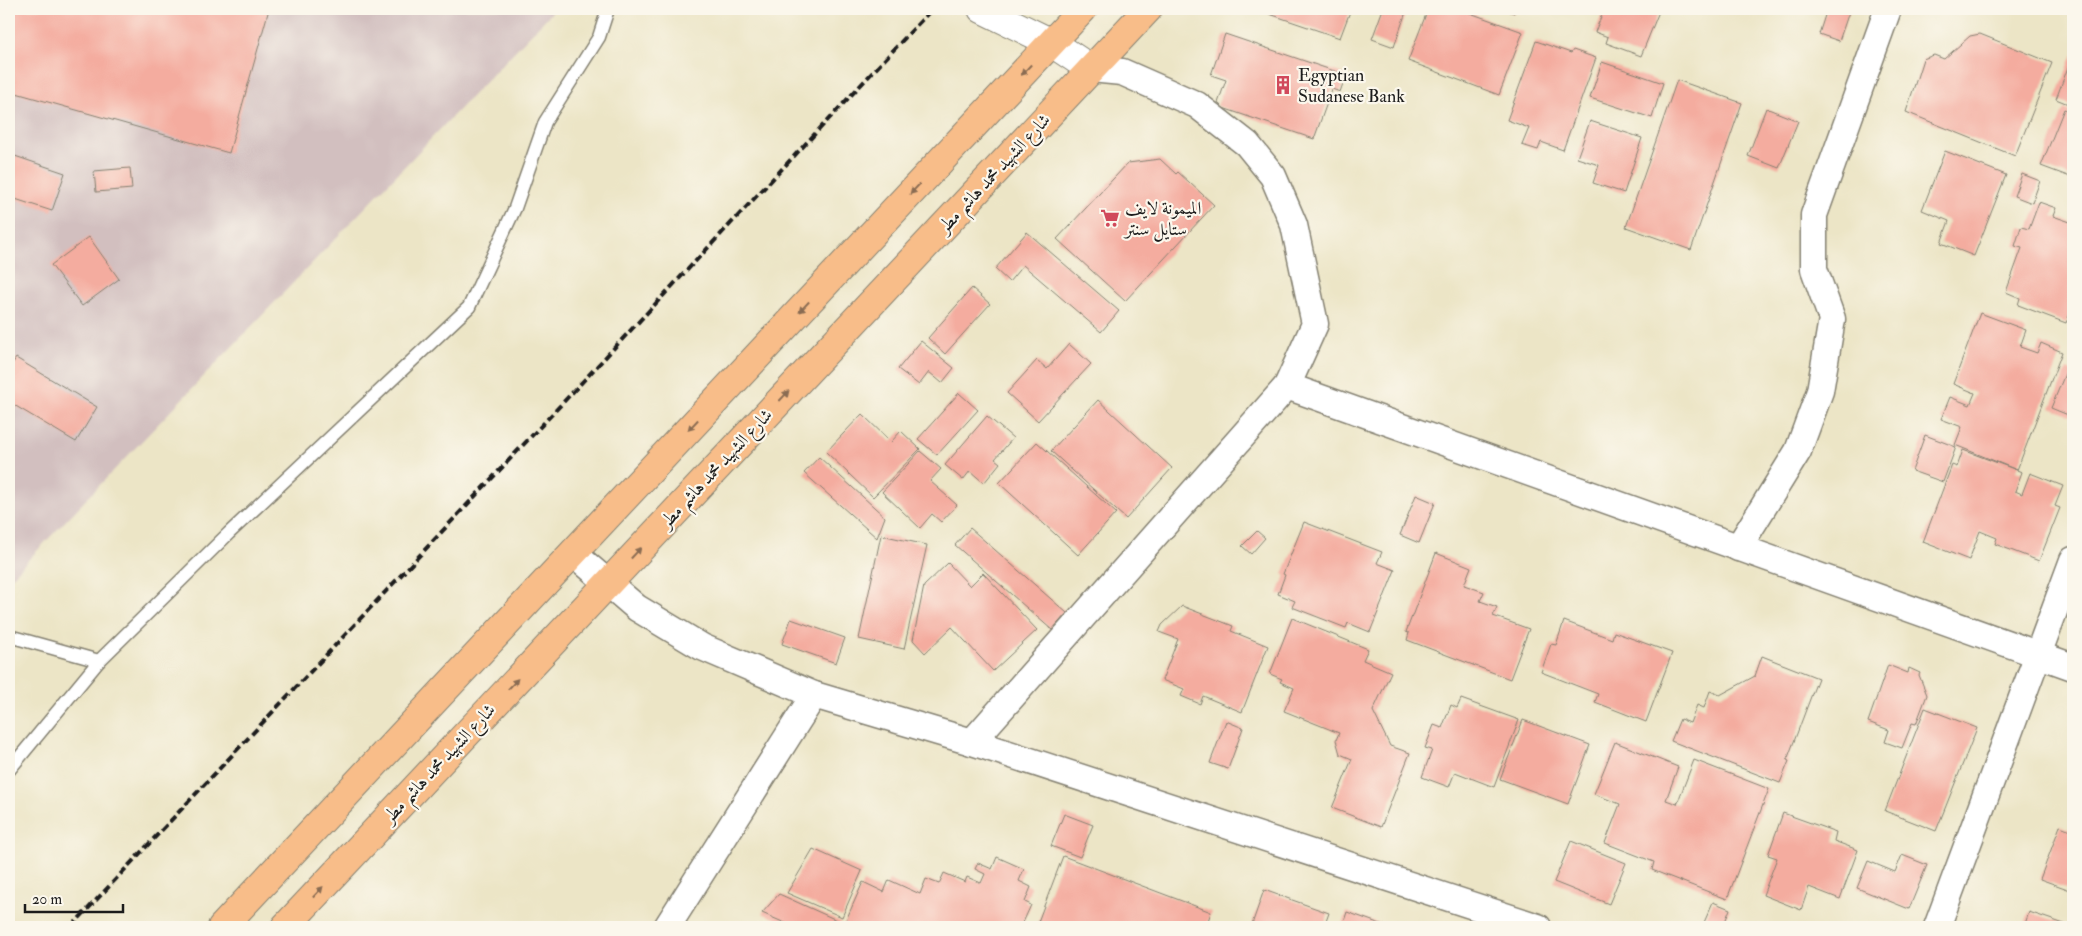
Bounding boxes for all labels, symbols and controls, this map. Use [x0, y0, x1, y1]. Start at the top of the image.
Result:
one-way arrow [1020, 64, 1032, 76]
place label: Egyptian Sudanese Bank [1298, 64, 1405, 108]
building icon: Egyptian Sudanese Bank [1272, 74, 1294, 96]
street label: شارع الشهيد محمد هاشم مطر [932, 109, 1060, 243]
one-way arrow [909, 182, 921, 194]
place label: الميمونة لايف ستايل سنتر [1123, 197, 1201, 242]
supermarket icon: الميمونة لايف ستايل سنتر [1099, 207, 1121, 229]
one-way arrow [798, 301, 810, 313]
one-way arrow [778, 391, 790, 403]
street label: شارع الشهيد محمد هاشم مطر [654, 404, 782, 538]
one-way arrow [687, 419, 699, 431]
one-way arrow [630, 547, 642, 559]
one-way arrow [507, 678, 519, 690]
street label: شارع الشهيد محمد هاشم مطر [377, 699, 505, 833]
scale bar [25, 881, 122, 913]
one-way arrow [312, 886, 324, 898]
text: 20 m [32, 890, 62, 909]

